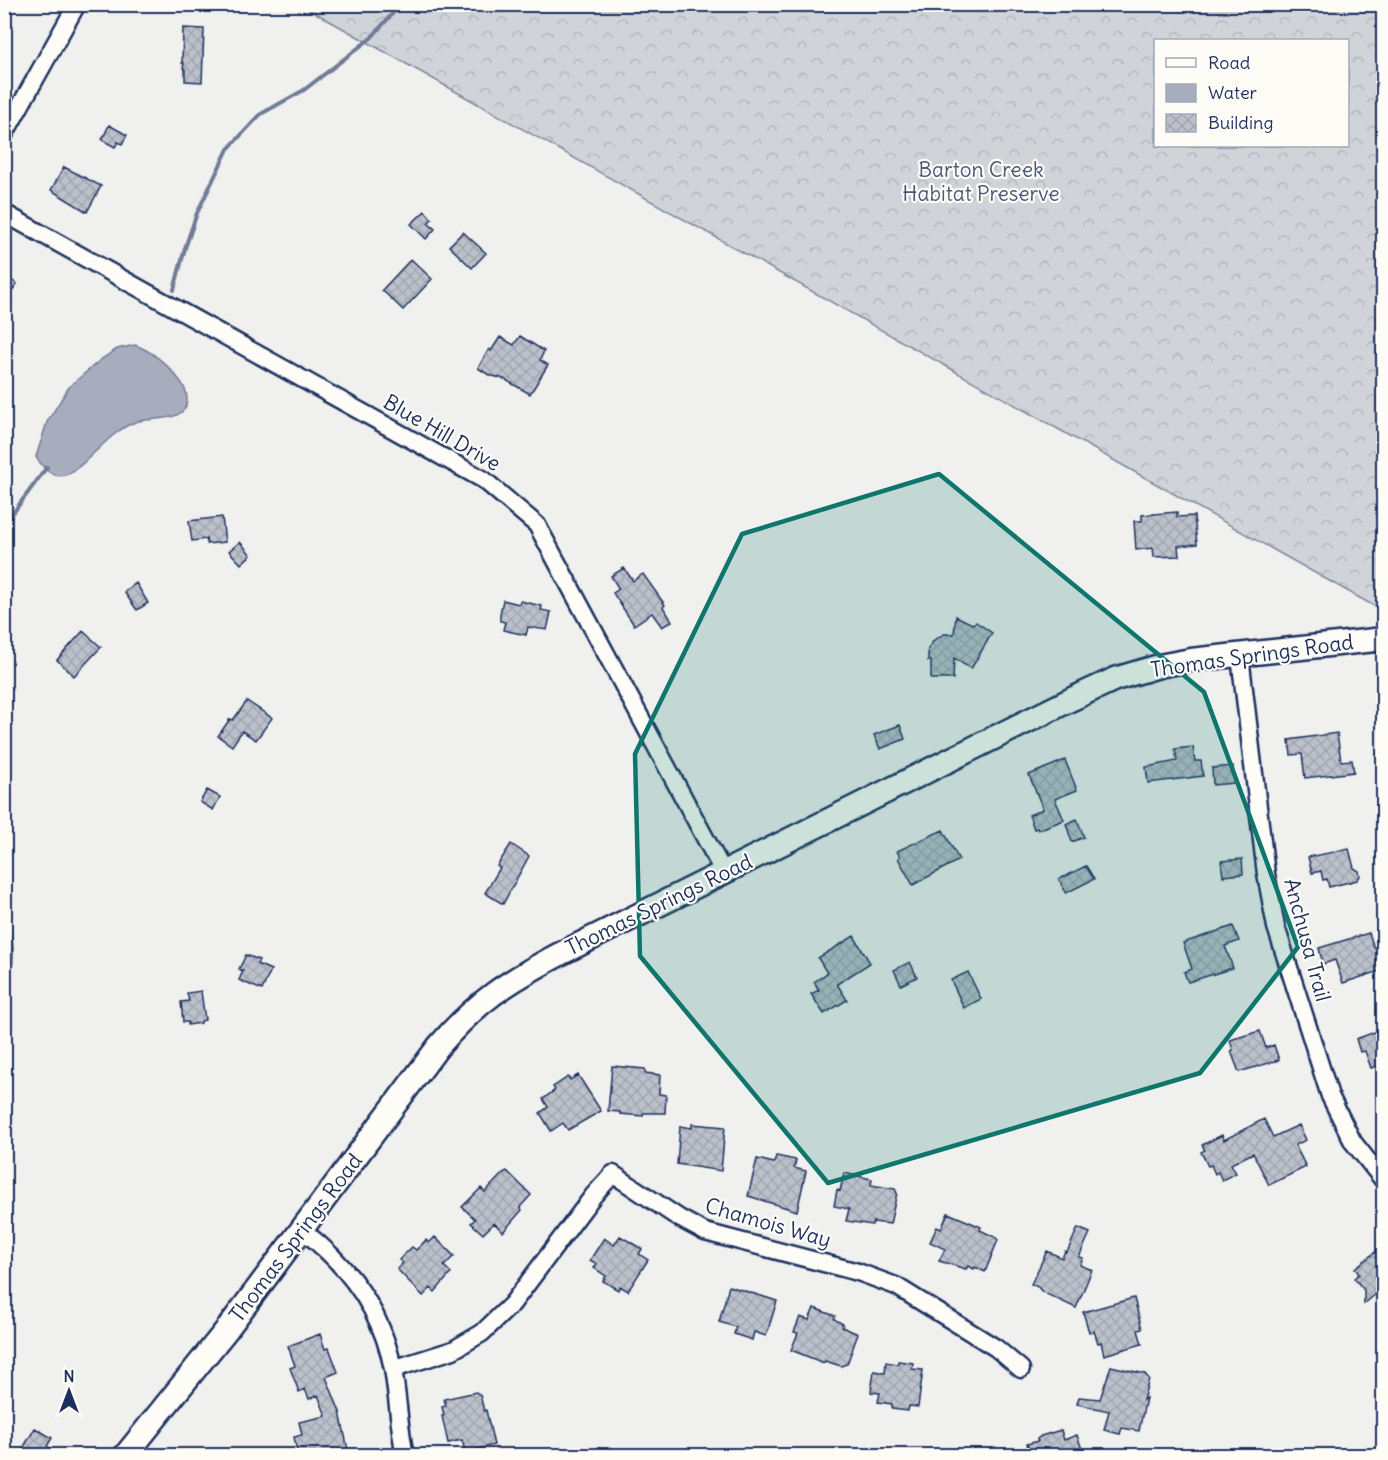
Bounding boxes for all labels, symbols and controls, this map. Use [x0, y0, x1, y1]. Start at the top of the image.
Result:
legend [1154, 39, 1349, 147]
text: Road [1208, 51, 1251, 74]
text: Water [1208, 81, 1258, 104]
text: Building [1208, 111, 1273, 134]
park label: Barton Creek Habitat Preserve [902, 156, 1060, 207]
street label: Blue Hill Drive [379, 388, 506, 477]
street label: Thomas Springs Road [1149, 628, 1355, 683]
street label: Thomas Springs Road [561, 848, 757, 962]
street label: Anchusa Trail [1278, 875, 1337, 1004]
street label: Thomas Springs Road [223, 1148, 368, 1327]
street label: Chamois Way [702, 1192, 834, 1253]
north arrow [39, 1361, 99, 1421]
text: N [63, 1366, 75, 1386]

